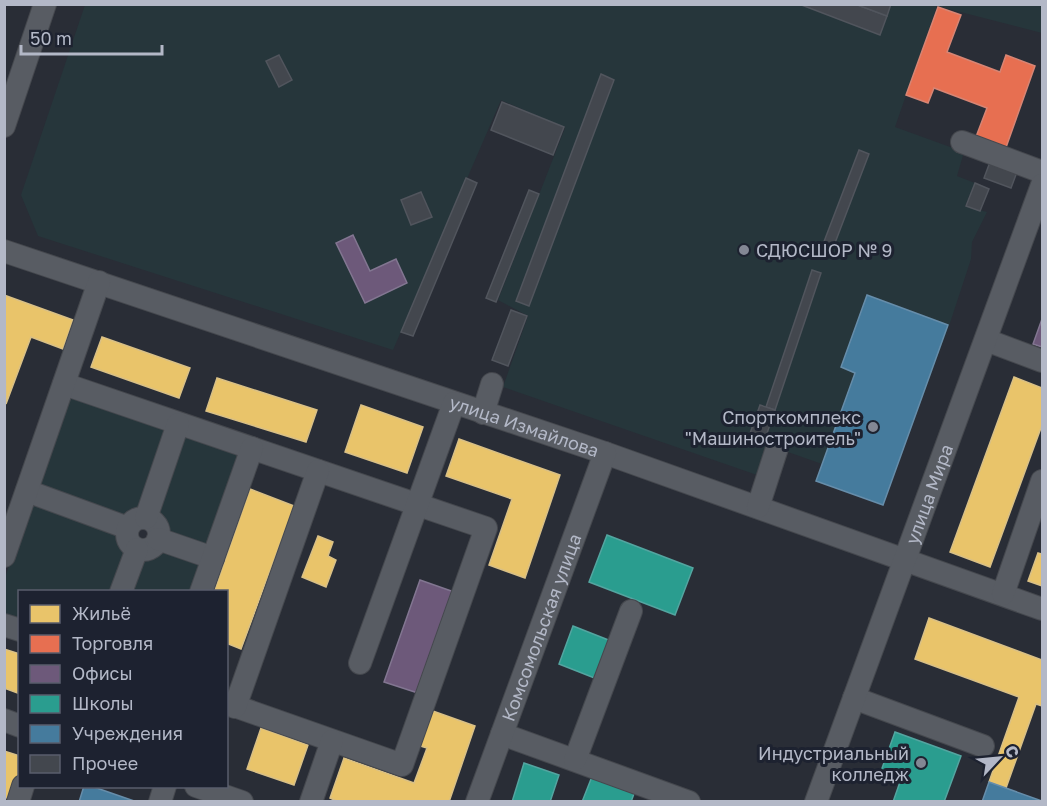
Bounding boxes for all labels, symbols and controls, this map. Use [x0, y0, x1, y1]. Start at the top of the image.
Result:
scale bar [21, 18, 162, 56]
text: 50 m [30, 27, 72, 49]
place label: СДЮСШОР № 9 [756, 239, 892, 261]
marker: СДЮСШОР № 9 [737, 243, 751, 257]
street label: улица Измайлова [447, 391, 602, 461]
place label: Спорткомплекс "Машиностроитель" [685, 406, 861, 449]
marker: Спорткомплекс "Машиностроитель" [866, 420, 880, 434]
street label: улица Мира [900, 441, 957, 547]
street label: Комсомольская улица [497, 531, 585, 724]
legend [18, 590, 228, 788]
text: Жильё [72, 602, 131, 624]
text: Торговля [72, 632, 153, 654]
text: Офисы [72, 662, 133, 684]
text: Школы [72, 692, 134, 714]
text: Учреждения [72, 722, 183, 744]
north arrow [969, 728, 1029, 788]
place label: Индустриальный колледж [758, 742, 909, 785]
text: С [1001, 742, 1024, 761]
text: Прочее [72, 752, 138, 774]
marker: Индустриальный колледж [914, 756, 928, 770]

